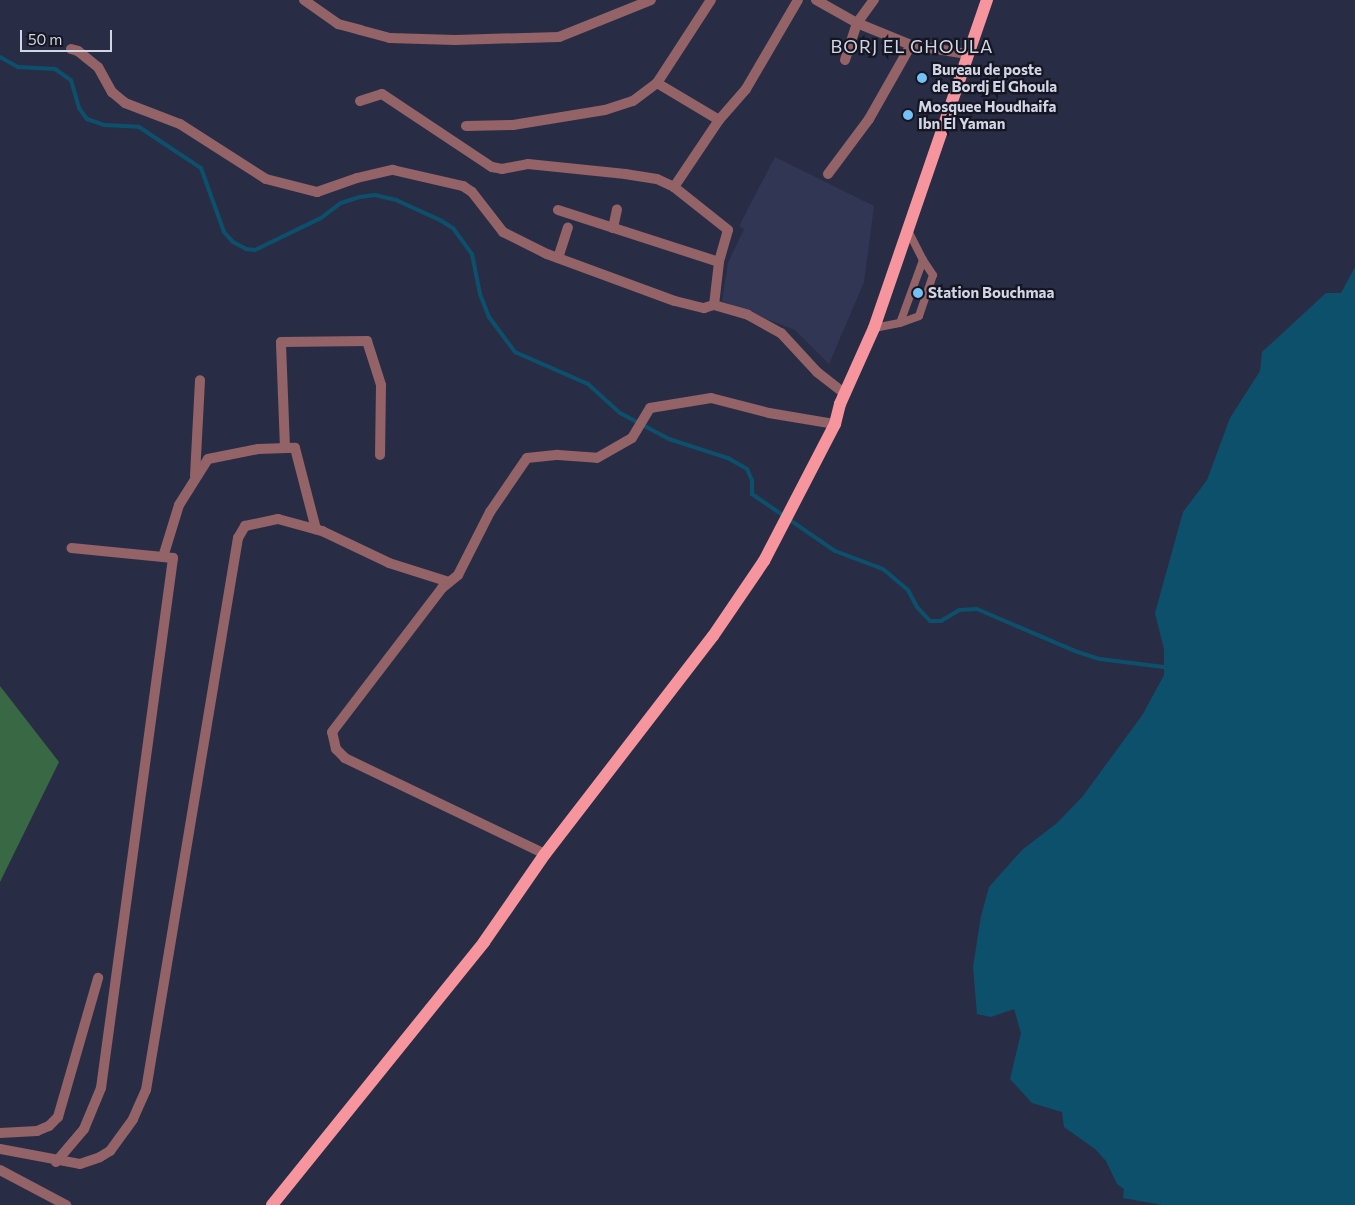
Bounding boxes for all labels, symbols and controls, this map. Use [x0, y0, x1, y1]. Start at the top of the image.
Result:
scale bar [22, 20, 115, 52]
text: 50 m [28, 30, 62, 48]
district label: BORJ EL GHOULA [829, 35, 995, 57]
place label: Bureau de poste de Bordj El Ghoula [932, 60, 1057, 95]
marker: Bureau de poste de Bordj El Ghoula [916, 72, 928, 84]
place label: Mosquee Houdhaifa Ibn El Yaman [918, 97, 1056, 132]
marker: Mosquee Houdhaifa Ibn El Yaman [902, 109, 914, 121]
place label: Station Bouchmaa [928, 284, 1054, 302]
marker: Station Bouchmaa [912, 287, 924, 299]

